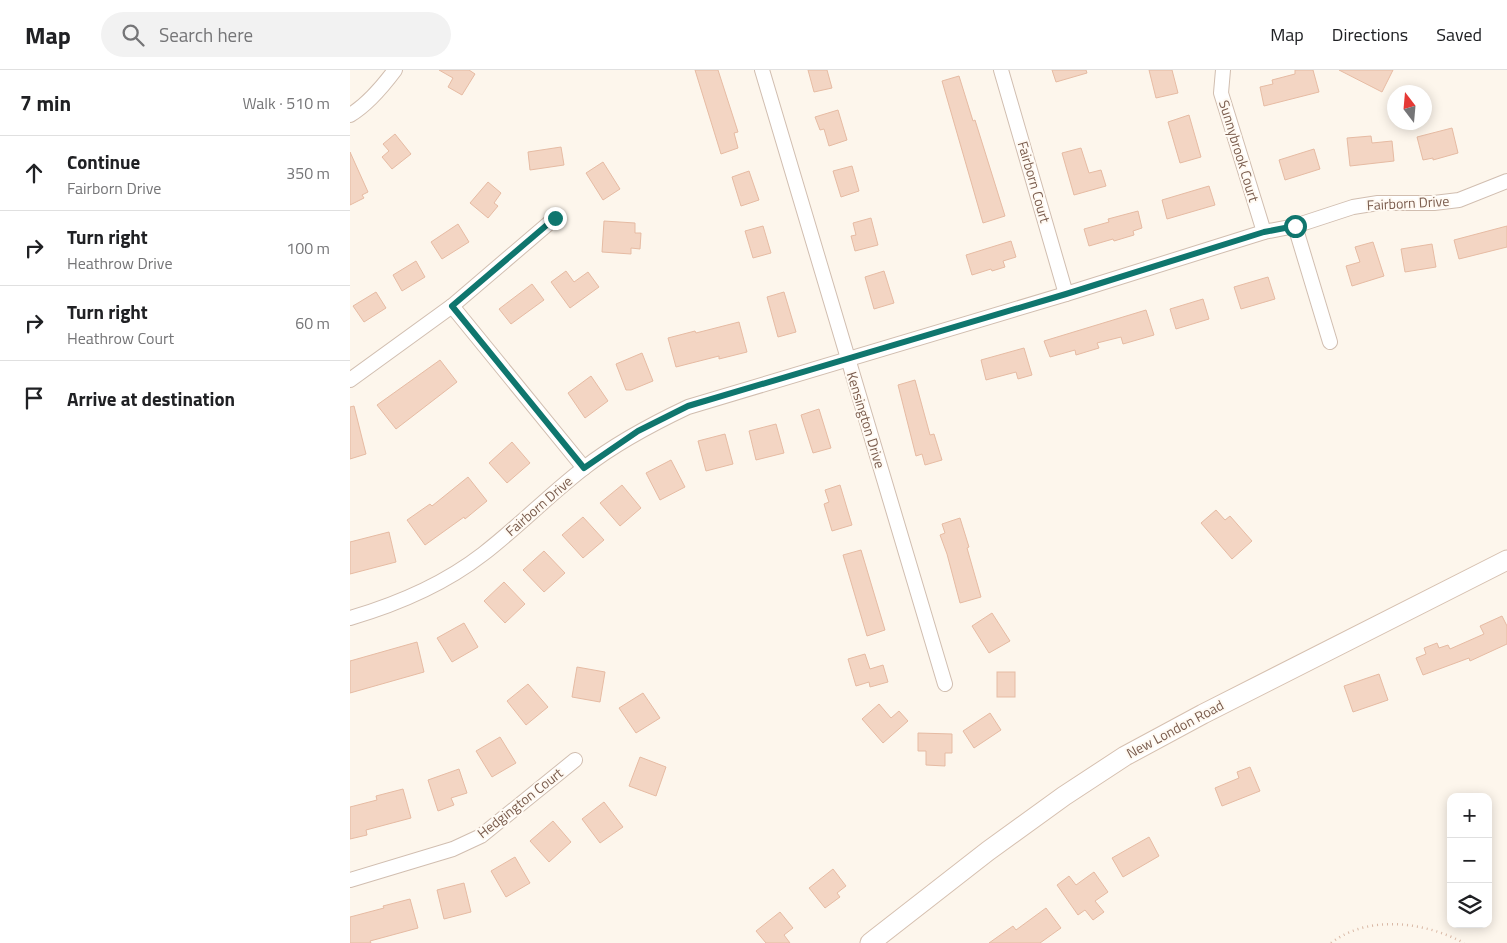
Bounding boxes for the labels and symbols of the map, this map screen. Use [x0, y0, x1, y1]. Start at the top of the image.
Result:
north arrow [1387, 85, 1432, 130]
street label: Sunnybrook Court [1214, 97, 1265, 204]
street label: Fairborn Court [1013, 139, 1056, 225]
street label: Fairborn Drive [1366, 190, 1450, 215]
route end [544, 207, 567, 230]
route start [1284, 215, 1307, 238]
street label: Kensington Drive [842, 369, 891, 471]
street label: Fairborn Drive [501, 471, 577, 541]
street label: New London Road [1122, 694, 1227, 763]
street label: Hedgington Court [472, 762, 567, 843]

